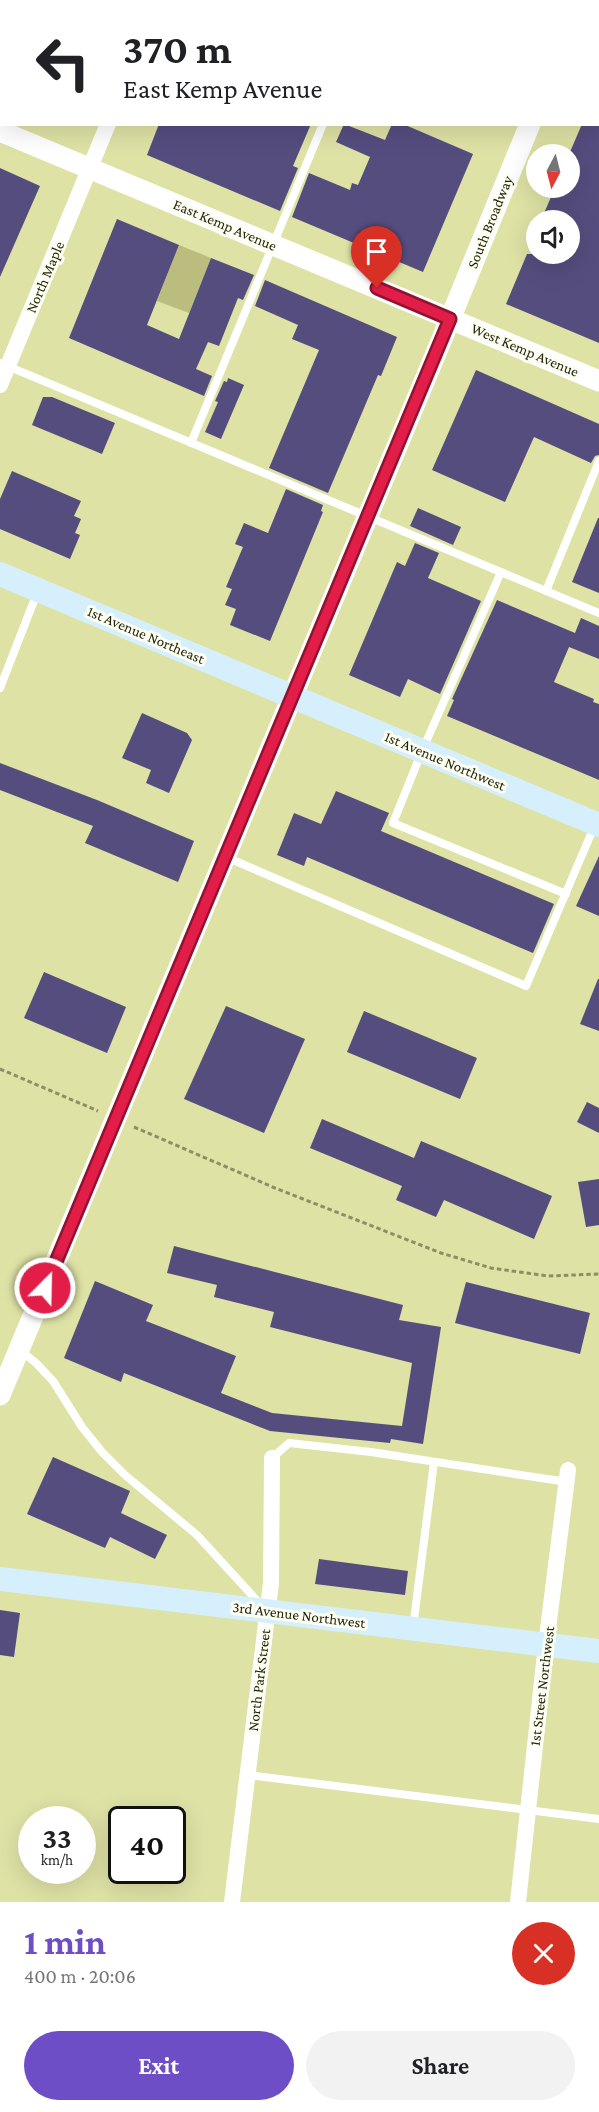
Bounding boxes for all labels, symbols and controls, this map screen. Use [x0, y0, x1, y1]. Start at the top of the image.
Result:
icon: left [24, 24, 102, 102]
text: 370 m [123, 25, 232, 72]
text: East Kemp Avenue [123, 74, 322, 104]
north arrow [526, 144, 580, 198]
map controls [526, 144, 580, 264]
street label: South Broadway [464, 173, 517, 271]
street label: East Kemp Avenue [171, 196, 279, 255]
button: sound [526, 210, 580, 264]
pin [351, 226, 402, 288]
icon: arrive [360, 235, 393, 268]
street label: North Maple [23, 238, 68, 316]
street label: West Kemp Avenue [468, 320, 582, 381]
street label: 1st Avenue Northeast [85, 603, 208, 667]
street label: 1st Avenue Northwest [382, 728, 509, 794]
position arrow [13, 1256, 77, 1320]
street label: 3rd Avenue Northwest [232, 1599, 367, 1631]
street label: 1st Street Northwest [527, 1624, 557, 1747]
street label: North Park Street [245, 1627, 273, 1732]
speed limit sign: 40 [108, 1806, 186, 1884]
text: 33 [42, 1821, 72, 1854]
text: km/h [41, 1852, 73, 1868]
text: 1 min [24, 1922, 106, 1962]
button: close [512, 1922, 575, 1985]
text: 400 m · 20:06 [24, 1965, 136, 1987]
button: Exit [24, 2031, 294, 2100]
button: Share [306, 2031, 575, 2100]

